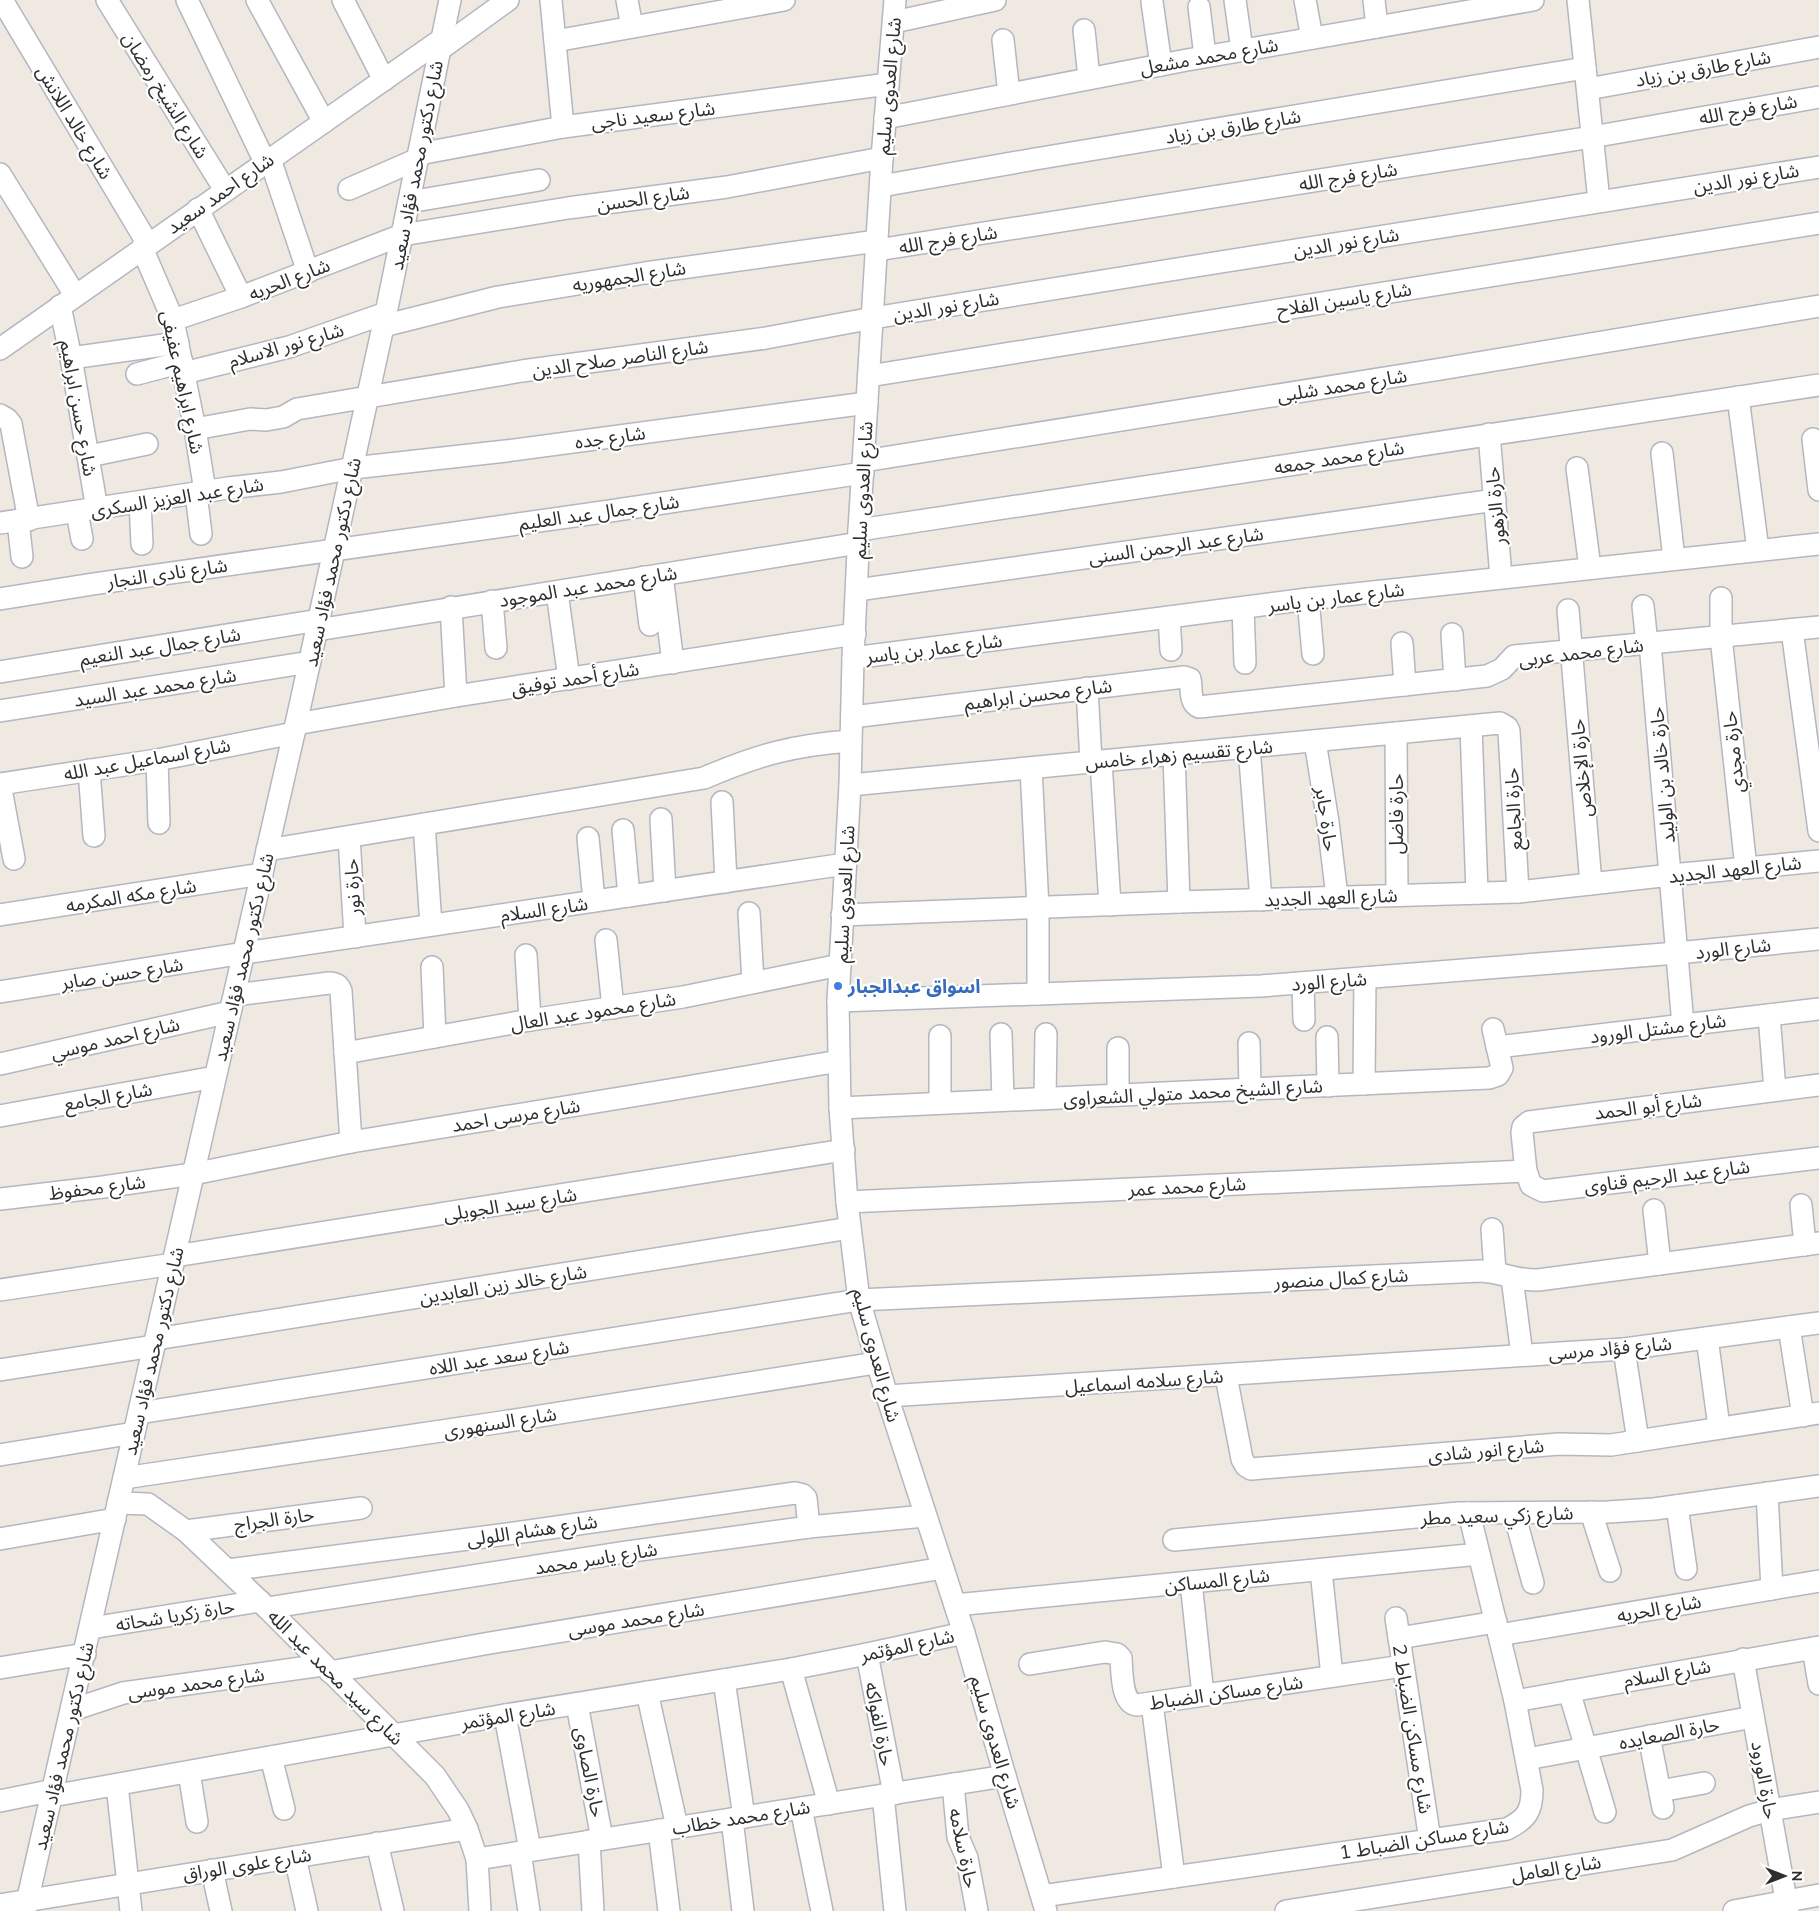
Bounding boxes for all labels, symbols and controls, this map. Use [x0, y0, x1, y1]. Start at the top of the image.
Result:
street label: شارع العدوى سليم [870, 16, 909, 156]
street label: شارع الشيخ رمضان [115, 27, 215, 164]
street label: شارع محمد مشعل [1138, 32, 1280, 82]
street label: شارع طارق بن زياد [1633, 44, 1773, 94]
street label: شارع دكتور محمد فؤاد سعيد [384, 58, 450, 272]
street label: شارع خالد اللانش [30, 61, 118, 184]
street label: شارع فرج الله [1697, 89, 1799, 131]
street label: شارع سعيد ناجى [590, 95, 717, 136]
street label: شارع طارق بن زياد [1163, 103, 1303, 151]
street label: شارع احمد سعيد [162, 147, 280, 241]
street label: شارع فرج الله [1297, 156, 1399, 198]
street label: شارع نور الدين [1691, 158, 1801, 200]
street label: شارع الحسن [595, 180, 691, 218]
street label: شارع فرج الله [897, 219, 999, 261]
street label: شارع نور الدين [1291, 222, 1401, 264]
street label: شارع الحريه [245, 252, 334, 307]
street label: شارع الجمهوريه [571, 255, 688, 299]
street label: شارع ياسين الفلاح [1275, 276, 1414, 323]
street label: شارع نور الدين [891, 286, 1001, 328]
street label: شارع ابراهيم عفيفى [153, 308, 210, 457]
street label: شارع نور الاسلام [225, 317, 347, 376]
street label: شارع الناصر صلاح الدين [530, 334, 710, 384]
street label: شارع حسن ابراهيم [52, 338, 103, 479]
street label: شارع محمد شلبى [1275, 363, 1409, 409]
street label: شارع جده [573, 420, 647, 456]
street label: شارع العدوى سليم [846, 421, 881, 560]
street label: شارع محمد جمعه [1272, 435, 1406, 481]
street label: شارع دكتور محمد فؤاد سعيد [298, 455, 368, 669]
street label: حارة الزهور [1480, 466, 1510, 547]
street label: شارع عبد العزيز السكرى [89, 471, 266, 525]
street label: شارع جمال عبد العليم [517, 489, 681, 538]
street label: شارع عبد الرحمن السنى [1087, 521, 1265, 571]
street label: شارع نادى النجار [104, 553, 229, 595]
street label: شارع محمد عبد الموجود [497, 560, 679, 614]
street label: شارع عمار بن ياسر [1265, 577, 1406, 619]
street label: شارع جمال عبد النعيم [78, 621, 243, 674]
street label: شارع عمار بن ياسر [863, 628, 1004, 670]
street label: شارع محمد عربى [1517, 632, 1645, 674]
street label: شارع أحمد توفيق [509, 656, 641, 702]
street label: شارع محمد عبد السيد [72, 662, 238, 714]
street label: شارع محسن ابراهيم [963, 673, 1114, 718]
street label: حارة خالد بن الوليد [1644, 706, 1680, 844]
street label: حارة مجدي [1717, 710, 1753, 794]
street label: حارة الإخلاص [1565, 718, 1598, 818]
street label: شارع اسماعيل عبد الله [62, 733, 233, 787]
street label: شارع تقسيم زهراء خامس [1084, 734, 1274, 777]
street label: حارة الجامع [1499, 767, 1530, 851]
street label: حارة فاضل [1384, 774, 1408, 854]
street label: حارة جابر [1310, 784, 1343, 853]
street label: شارع العدوى سليم [828, 825, 863, 964]
street label: شارع العهد الجديد [1667, 850, 1803, 890]
street label: شارع دكتور محمد فؤاد سعيد [207, 851, 281, 1064]
street label: حارة نور [339, 858, 366, 917]
street label: شارع مكه المكرمه [64, 873, 198, 919]
street label: شارع العهد الجديد [1264, 883, 1398, 913]
street label: شارع السلام [499, 891, 590, 930]
street label: شارع الورد [1694, 932, 1772, 966]
street label: شارع حسن صابر [58, 951, 185, 997]
street label: شارع الورد [1290, 966, 1368, 998]
place label: اسواق عبدالجبار [847, 974, 981, 998]
marker: اسواق عبدالجبار [832, 980, 844, 992]
street label: شارع محمود عبد العال [509, 986, 678, 1038]
street label: شارع مشتل الورود [1589, 1008, 1728, 1050]
street label: شارع احمد موسي [48, 1012, 183, 1068]
street label: شارع الشيخ محمد متولي الشعراوى [1063, 1073, 1324, 1114]
street label: شارع الجامع [62, 1076, 155, 1119]
street label: شارع أبو الحمد [1593, 1087, 1703, 1126]
street label: شارع مرسى احمد [450, 1093, 582, 1139]
street label: شارع عبد الرحيم قناوى [1583, 1154, 1752, 1201]
street label: شارع محفوظ [47, 1169, 147, 1207]
street label: شارع محمد عمر [1126, 1171, 1247, 1203]
street label: شارع سيد الجويلى [441, 1182, 579, 1228]
street label: شارع دكتور محمد فؤاد سعيد [117, 1245, 191, 1458]
street label: شارع خالد زين العابدين [418, 1259, 589, 1311]
street label: شارع كمال منصور [1272, 1262, 1409, 1296]
street label: شارع العدوى سليم [845, 1285, 906, 1425]
street label: شارع فؤاد مرسى [1547, 1331, 1673, 1367]
street label: شارع سعد عبد اللاه [427, 1334, 571, 1382]
street label: شارع سلامه اسماعيل [1064, 1363, 1224, 1401]
street label: شارع السنهورى [442, 1401, 559, 1445]
street label: شارع انور شادى [1427, 1433, 1545, 1469]
street label: شارع زكي سعيد مطر [1419, 1500, 1574, 1533]
street label: حارة الجراج [232, 1501, 316, 1538]
street label: شارع هشام اللولى [465, 1509, 599, 1554]
street label: شارع ياسر محمد [533, 1536, 659, 1582]
street label: شارع المساكن [1163, 1563, 1271, 1599]
street label: شارع الحريه [1615, 1589, 1704, 1629]
street label: حارة زكريا شحاته [114, 1594, 236, 1636]
street label: شارع محمد موسى [566, 1596, 706, 1644]
street label: شارع سيد محمد عبد الله [261, 1604, 409, 1752]
street label: شارع المؤتمر [857, 1623, 957, 1669]
street label: شارع دكتور محمد فؤاد سعيد [27, 1640, 101, 1853]
street label: شارع مساكن الضباط 2 [1386, 1643, 1438, 1816]
street label: شارع السلام [1621, 1654, 1713, 1695]
street label: شارع محمد موسى [126, 1662, 266, 1706]
street label: شارع مساكن الضباط [1148, 1669, 1305, 1717]
street label: شارع العدوى سليم [963, 1673, 1027, 1812]
street label: حارة الفواكه [860, 1680, 900, 1768]
street label: شارع المؤتمر [458, 1696, 557, 1736]
street label: حارة الصعايده [1617, 1711, 1721, 1755]
street label: حارة الصاوى [569, 1725, 611, 1819]
street label: حارة الورود [1746, 1739, 1784, 1821]
street label: شارع محمد خطاب [670, 1794, 812, 1842]
street label: حارة سلامه [944, 1806, 984, 1890]
street label: شارع مساكن الضباط 1 [1338, 1814, 1511, 1866]
street label: شارع علوى الوراق [181, 1842, 313, 1888]
street label: شارع العامل [1509, 1849, 1603, 1889]
north arrow [1759, 1851, 1809, 1901]
text: N [1788, 1871, 1806, 1881]

